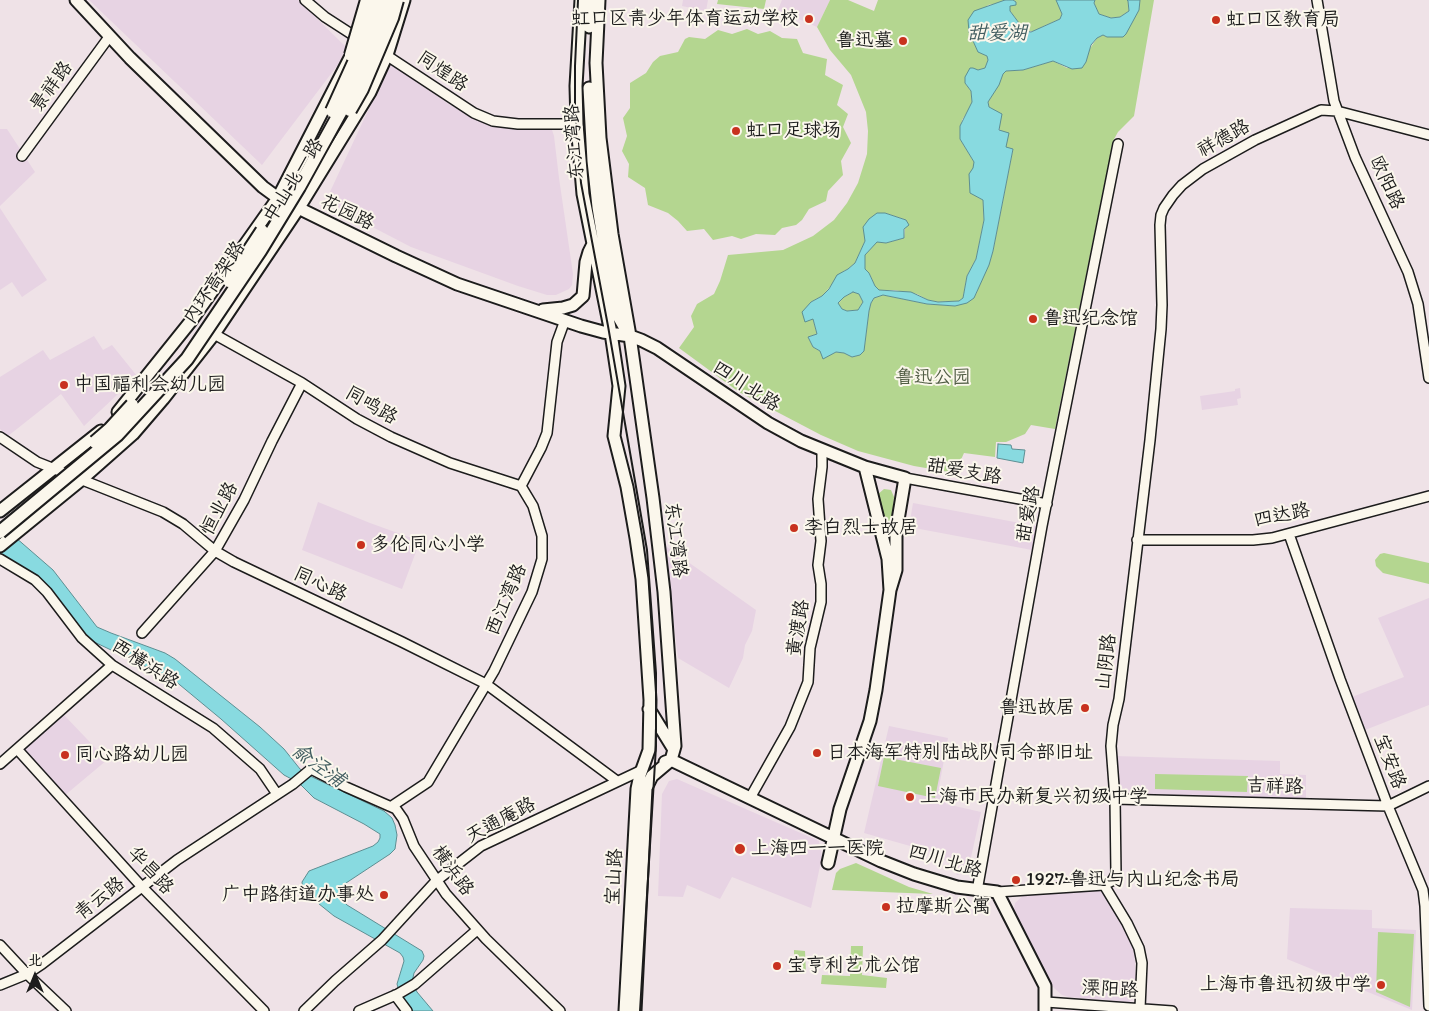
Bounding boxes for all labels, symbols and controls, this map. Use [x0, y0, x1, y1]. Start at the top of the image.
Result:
place label: 虹口区青少年体育运动学校 [571, 8, 799, 30]
place label: 虹口区教育局 [1226, 9, 1340, 31]
marker: 虹口区青少年体育运动学校 [803, 13, 815, 25]
marker: 虹口区教育局 [1210, 14, 1222, 26]
water label: 甜爱湖 [967, 22, 1027, 46]
place label: 鲁迅墓 [836, 30, 893, 52]
marker: 鲁迅墓 [897, 35, 909, 47]
street label: 同煌路 [412, 47, 472, 97]
street label: 景祥路 [26, 57, 78, 117]
street label: 东江湾路 [561, 103, 589, 181]
street label: 祥德路 [1194, 115, 1254, 163]
place label: 虹口足球场 [746, 120, 841, 142]
marker: 虹口足球场 [730, 125, 742, 137]
street label: 中山北一路 [259, 135, 329, 227]
street label: 欧阳路 [1364, 152, 1408, 214]
street label: 花园路 [316, 190, 378, 236]
street label: 内环高架路 [179, 237, 251, 329]
place label: 鲁迅纪念馆 [1043, 308, 1138, 330]
marker: 鲁迅纪念馆 [1027, 313, 1039, 325]
street label: 四川北路 [708, 357, 784, 417]
park label: 鲁迅公园 [895, 367, 971, 389]
place label: 中国福利会幼儿园 [74, 374, 226, 396]
marker: 中国福利会幼儿园 [58, 379, 70, 391]
street label: 同鸣路 [341, 382, 401, 430]
street label: 甜爱支路 [925, 454, 1003, 490]
street label: 恒业路 [197, 478, 243, 540]
street label: 甜爱路 [1012, 484, 1046, 544]
street label: 四达路 [1252, 499, 1312, 533]
street label: 东江湾路 [659, 501, 691, 579]
place label: 李白烈士故居 [804, 517, 918, 539]
marker: 李白烈士故居 [788, 522, 800, 534]
place label: 多伦同心小学 [371, 534, 485, 556]
marker: 多伦同心小学 [355, 539, 367, 551]
street label: 西江湾路 [482, 561, 532, 639]
street label: 同心路 [289, 563, 351, 607]
street label: 黄渡路 [783, 598, 815, 658]
street label: 山阴路 [1092, 632, 1122, 692]
street label: 西横浜路 [107, 635, 183, 695]
place label: 鲁迅故居 [999, 697, 1075, 719]
marker: 鲁迅故居 [1079, 702, 1091, 714]
street label: 宝安路 [1368, 731, 1410, 793]
water label: 俞泾浦 [287, 739, 349, 793]
place label: 日本海军特别陆战队司令部旧址 [827, 742, 1093, 764]
place label: 同心路幼儿园 [75, 744, 189, 766]
marker: 日本海军特别陆战队司令部旧址 [811, 747, 823, 759]
marker: 同心路幼儿园 [59, 749, 71, 761]
street label: 吉祥路 [1246, 775, 1304, 799]
place label: 上海市民办新复兴初级中学 [920, 786, 1148, 808]
marker: 上海市民办新复兴初级中学 [904, 791, 916, 803]
street label: 天通庵路 [462, 793, 540, 849]
place label: 上海四一一医院 [751, 838, 884, 860]
street label: 横浜路 [426, 841, 478, 901]
street label: 四川北路 [905, 841, 985, 883]
street label: 华昌路 [122, 842, 178, 900]
marker: 上海四一一医院 [733, 842, 747, 856]
street label: 宝山路 [602, 848, 628, 906]
place label: 1927·鲁迅与内山纪念书局 [1026, 869, 1240, 891]
street label: 青云路 [71, 872, 129, 926]
marker: 1927·鲁迅与内山纪念书局 [1010, 874, 1022, 886]
place label: 广中路街道办事处 [222, 884, 374, 906]
marker: 广中路街道办事处 [378, 889, 390, 901]
place label: 拉摩斯公寓 [896, 896, 991, 918]
marker: 拉摩斯公寓 [880, 901, 892, 913]
north arrow [10, 951, 60, 1001]
text: 北 [28, 952, 42, 969]
place label: 宝亨利艺术公馆 [787, 955, 920, 977]
marker: 宝亨利艺术公馆 [771, 960, 783, 972]
place label: 上海市鲁迅初级中学 [1200, 974, 1371, 996]
street label: 溧阳路 [1081, 977, 1139, 1003]
marker: 上海市鲁迅初级中学 [1375, 979, 1387, 991]

